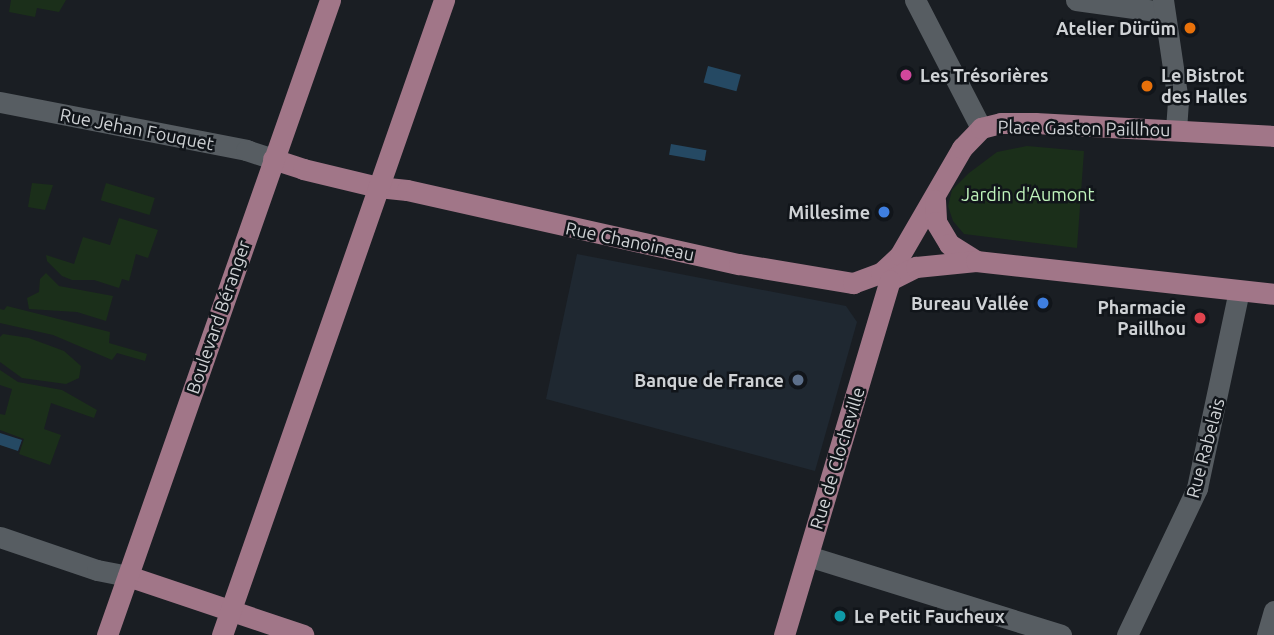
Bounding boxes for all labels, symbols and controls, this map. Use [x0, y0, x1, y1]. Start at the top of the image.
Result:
place label: Atelier Dürüm [1056, 17, 1176, 39]
marker: Atelier Dürüm [1182, 20, 1198, 36]
place label: Les Trésorières [920, 64, 1049, 86]
place label: Le Bistrot des Halles [1161, 65, 1248, 108]
marker: Les Trésorières [898, 67, 914, 83]
marker: Le Bistrot des Halles [1139, 78, 1155, 94]
street label: Rue Jehan Fouquet [58, 103, 216, 155]
street label: Place Gaston Paillhou [997, 116, 1171, 140]
park label: Jardin d'Aumont [961, 183, 1095, 205]
place label: Millesime [788, 201, 870, 223]
marker: Millesime [876, 204, 892, 220]
street label: Rue Chanoineau [564, 217, 696, 265]
street label: Boulevard Béranger [182, 237, 254, 397]
place label: Bureau Vallée [911, 292, 1029, 314]
marker: Bureau Vallée [1035, 295, 1051, 311]
place label: Pharmacie Paillhou [1097, 297, 1186, 340]
marker: Pharmacie Paillhou [1192, 310, 1208, 326]
place label: Banque de France [634, 369, 784, 391]
marker: Banque de France [790, 372, 806, 388]
street label: Rue de Clocheville [805, 384, 869, 532]
street label: Rue Rabelais [1181, 396, 1229, 500]
place label: Le Petit Faucheux [854, 605, 1005, 627]
marker: Le Petit Faucheux [832, 608, 848, 624]

